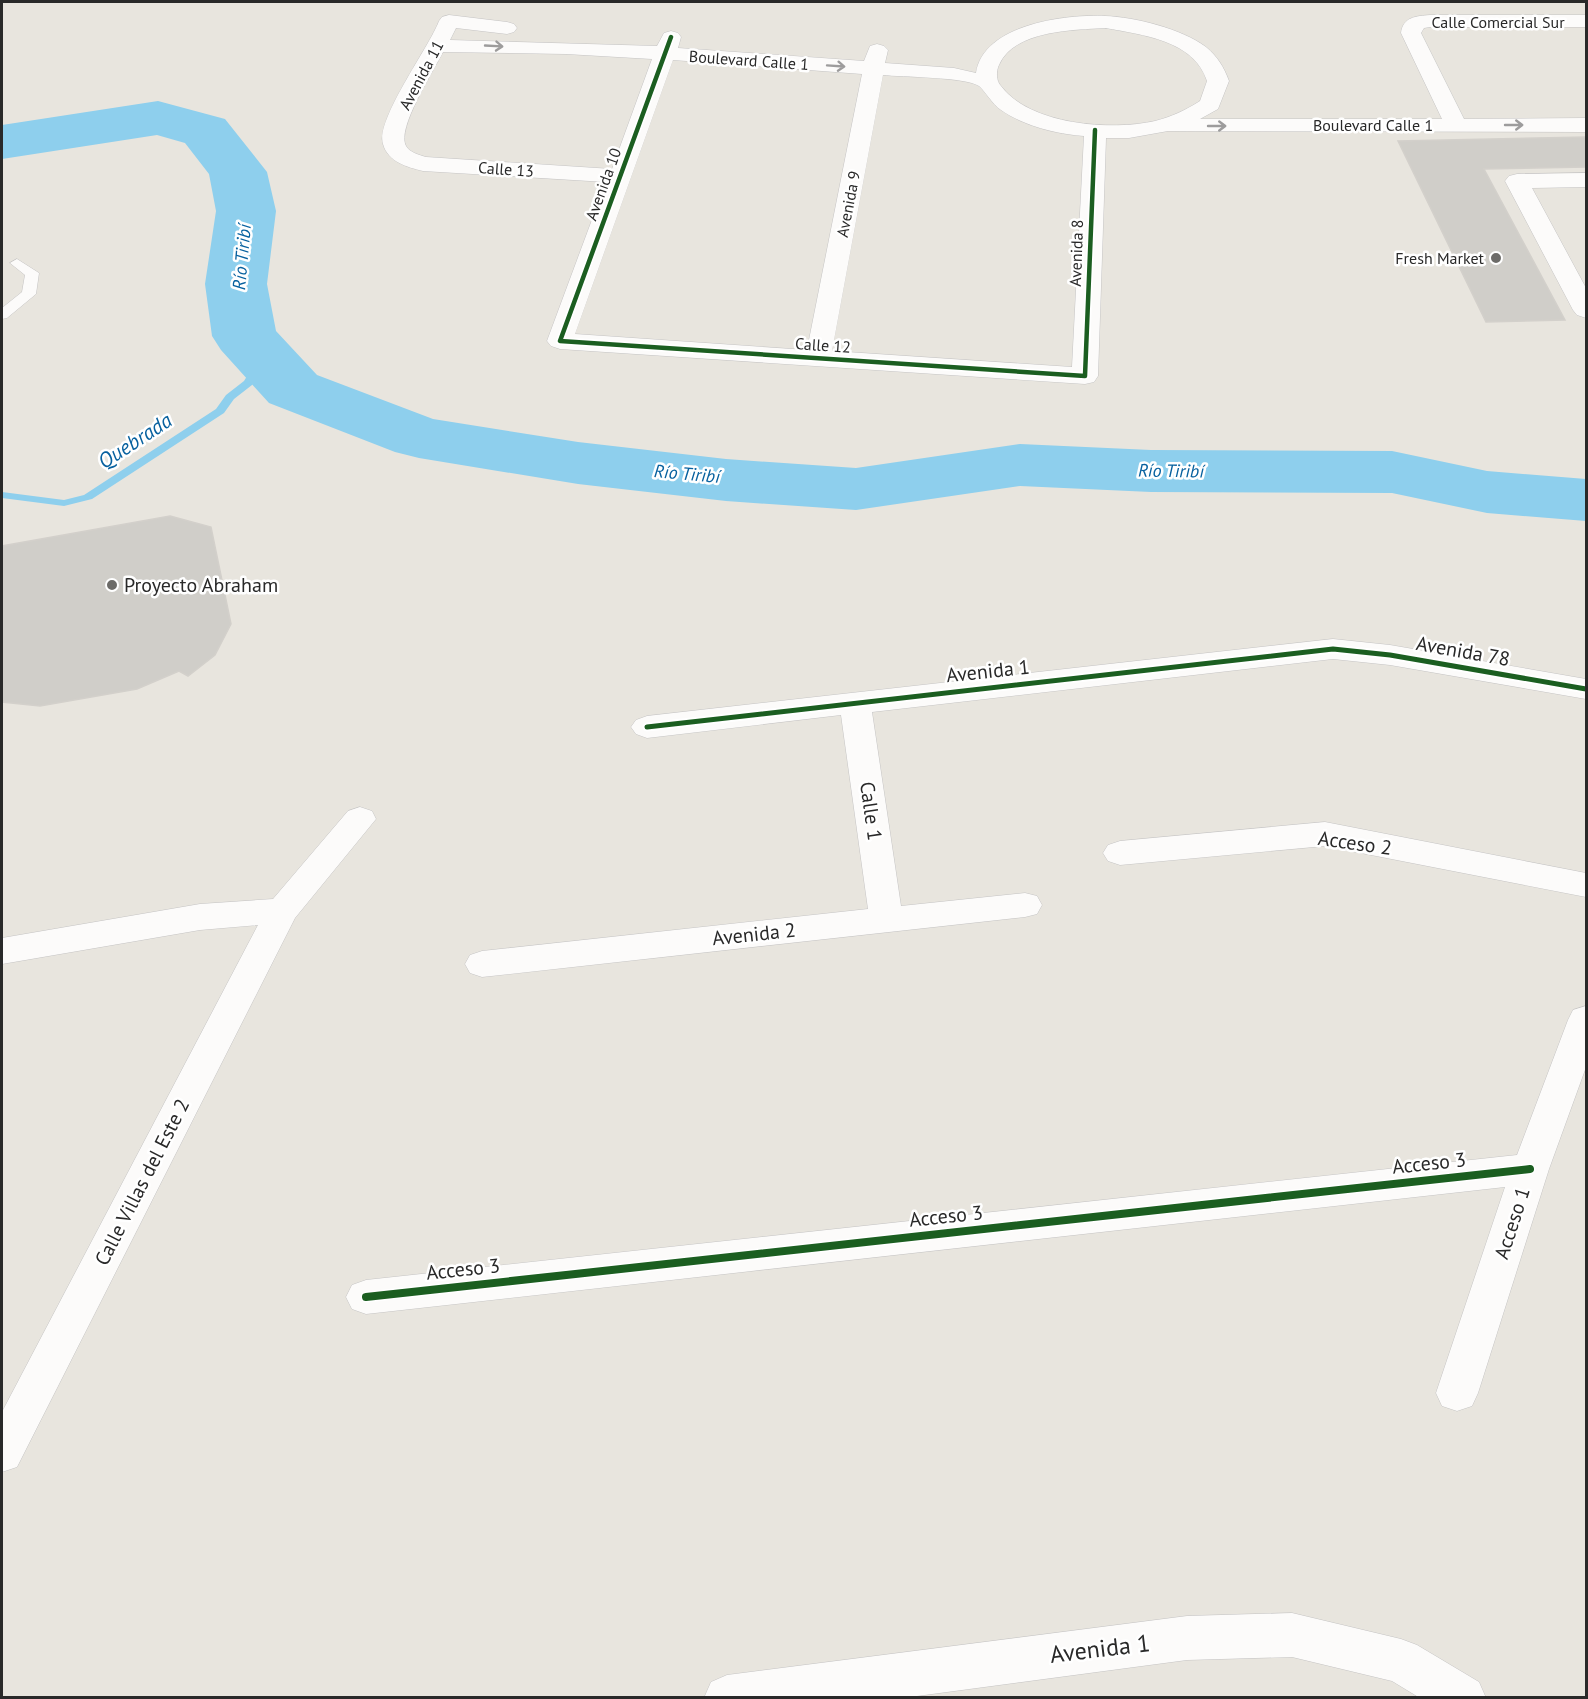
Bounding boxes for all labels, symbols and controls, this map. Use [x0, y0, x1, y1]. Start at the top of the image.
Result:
street label: Calle Comercial Sur [1431, 12, 1565, 32]
street label: Avenida 11 [394, 37, 448, 113]
one-way arrow [484, 41, 504, 52]
street label: Boulevard Calle 1 [688, 46, 810, 74]
one-way arrow [825, 61, 845, 72]
street label: Boulevard Calle 1 [1313, 115, 1433, 135]
one-way arrow [1504, 119, 1524, 131]
one-way arrow [1207, 120, 1227, 132]
street label: Avenida 10 [581, 145, 625, 223]
street label: Calle 13 [477, 157, 535, 181]
street label: Avenida 9 [832, 169, 864, 239]
street label: Avenida 8 [1065, 219, 1087, 287]
water label: Río Tiribí [227, 221, 256, 291]
place label: Fresh Market [1395, 248, 1485, 268]
marker: Fresh Market [1489, 251, 1503, 265]
street label: Calle 12 [794, 333, 852, 357]
water label: Quebrada [93, 406, 178, 475]
water label: Río Tiribí [1138, 458, 1207, 483]
water label: Río Tiribí [653, 459, 723, 488]
place label: Proyecto Abraham [124, 572, 278, 598]
marker: Proyecto Abraham [105, 578, 119, 592]
street label: Avenida 78 [1414, 630, 1512, 672]
street label: Avenida 1 [945, 654, 1031, 688]
street label: Calle 1 [854, 780, 888, 842]
street label: Acceso 2 [1316, 825, 1394, 861]
street label: Avenida 2 [711, 917, 797, 951]
street label: Calle Villas del Este 2 [89, 1094, 195, 1270]
street label: Acceso 3 [1391, 1146, 1467, 1180]
street label: Acceso 1 [1488, 1184, 1536, 1262]
street label: Acceso 3 [908, 1199, 984, 1233]
street label: Acceso 3 [425, 1252, 501, 1286]
street label: Avenida 1 [1048, 1627, 1152, 1670]

